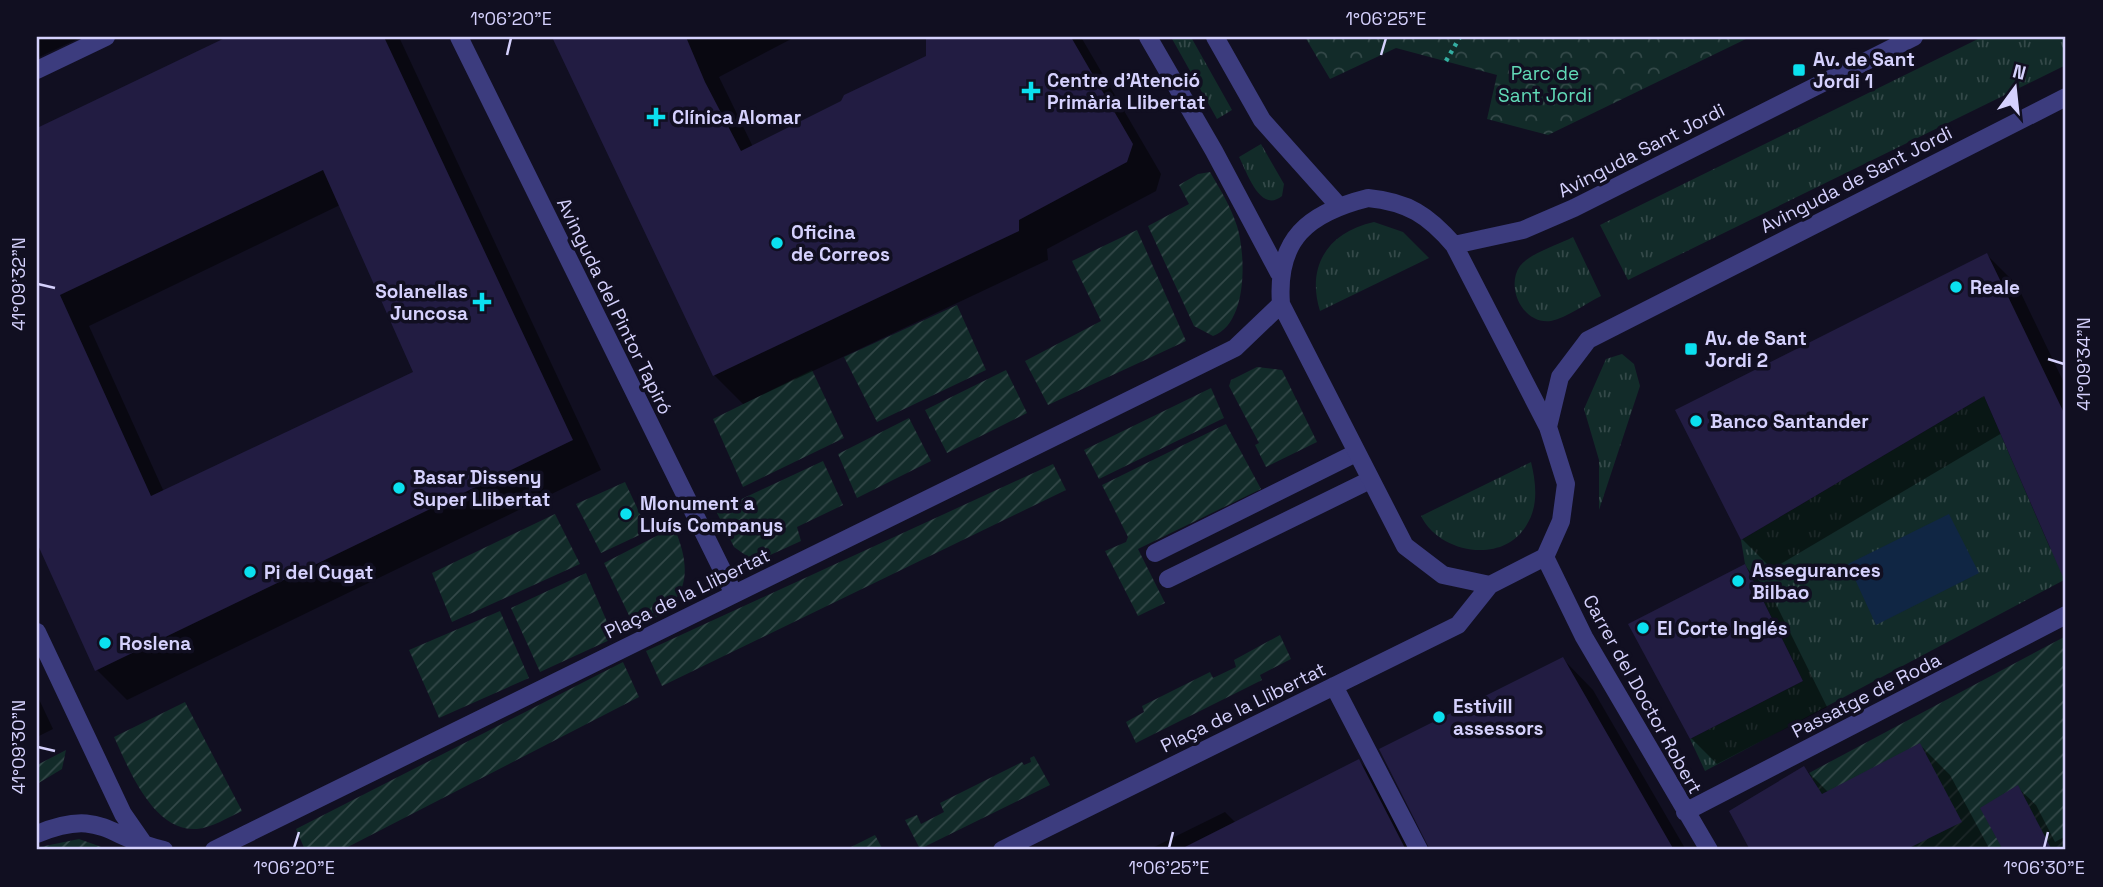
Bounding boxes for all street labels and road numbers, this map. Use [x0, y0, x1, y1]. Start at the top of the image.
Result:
street label: Avinguda Sant Jordi [1554, 98, 1729, 203]
street label: Avinguda de Sant Jordi [1756, 120, 1956, 239]
street label: Avinguda del Pintor Tapiró [551, 194, 678, 419]
street label: Plaça de la Llibertat [600, 543, 774, 644]
street label: Carrer del Doctor Robert [1577, 590, 1708, 798]
street label: Passatge de Roda [1787, 647, 1945, 744]
street label: Plaça de la Llibertat [1156, 657, 1330, 758]

